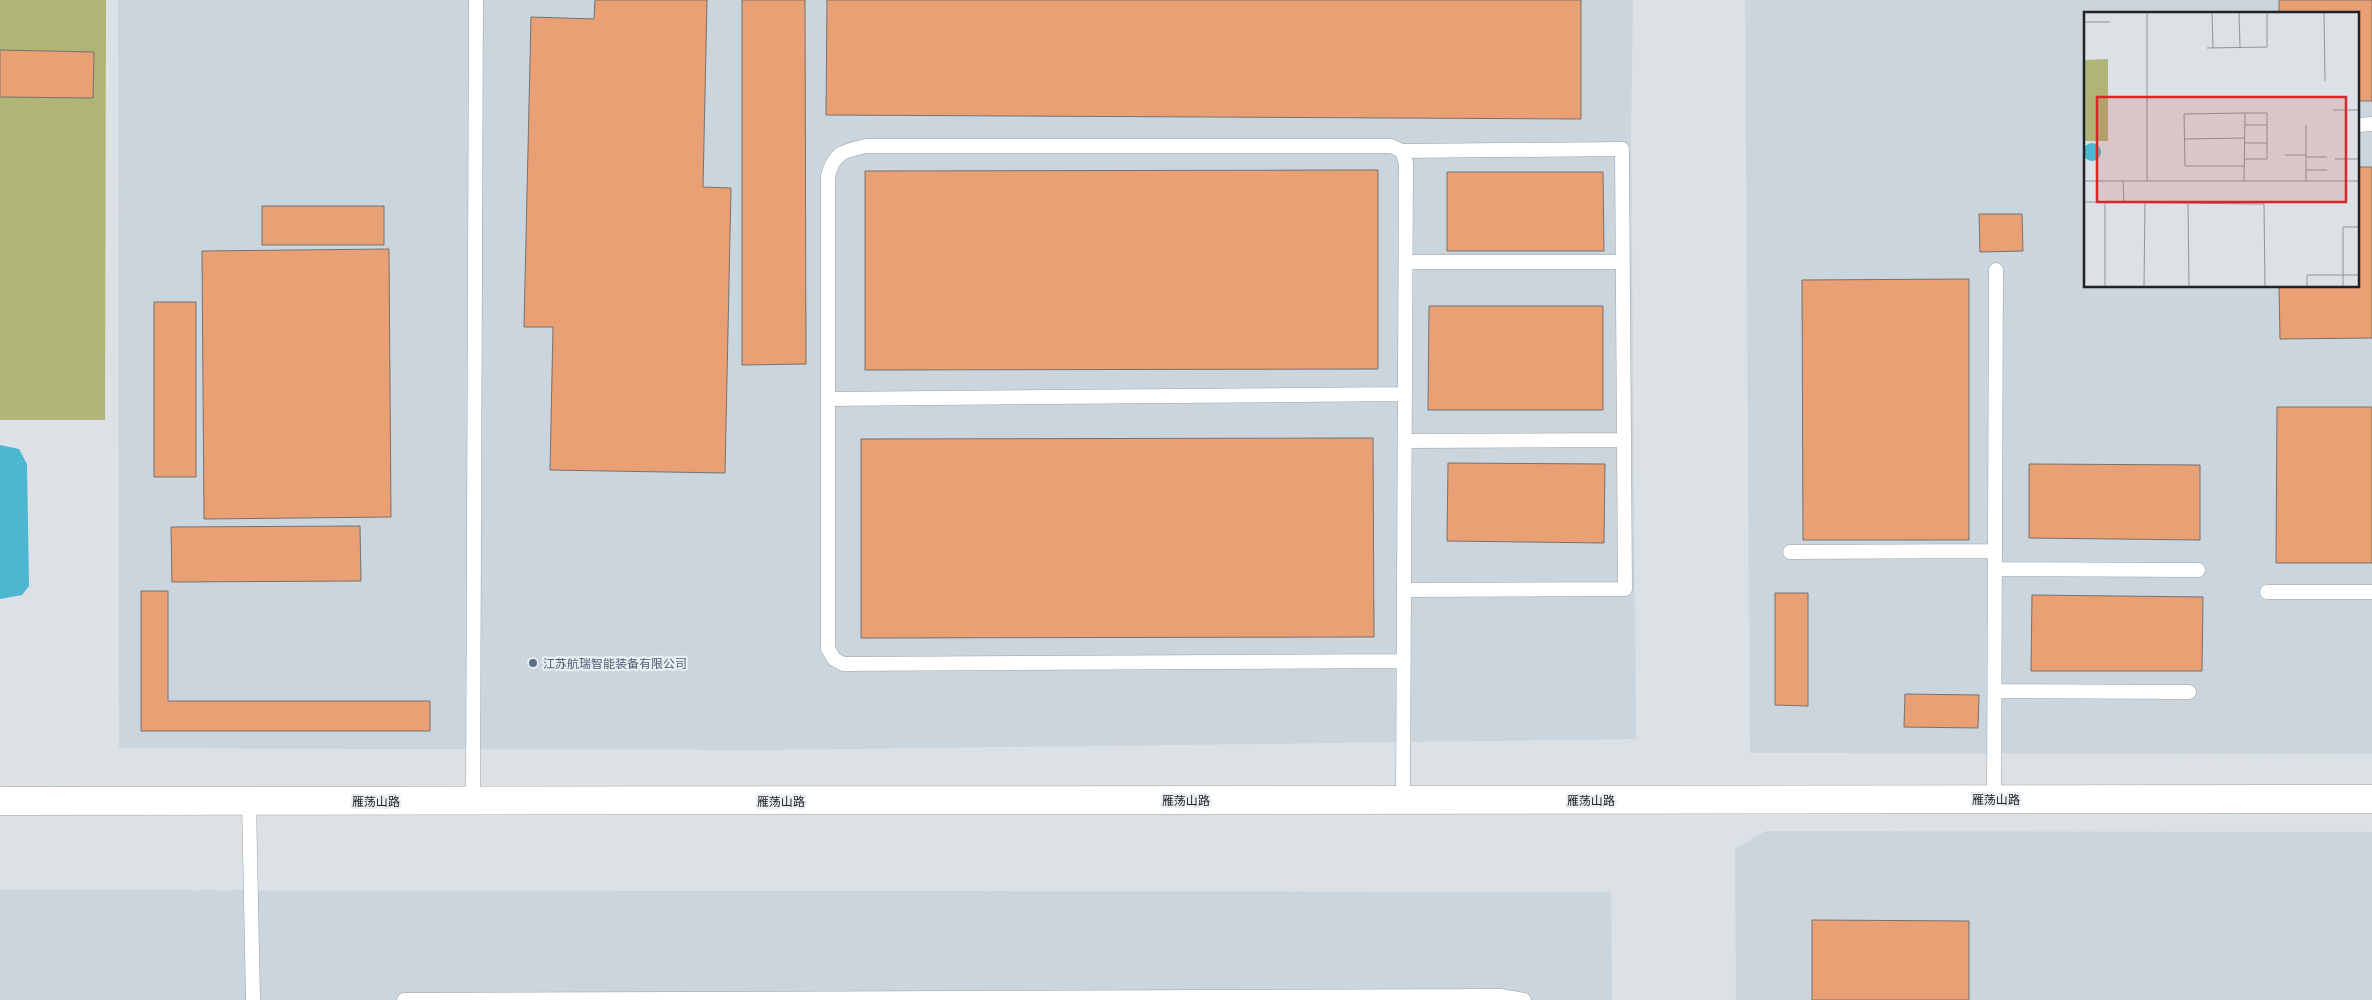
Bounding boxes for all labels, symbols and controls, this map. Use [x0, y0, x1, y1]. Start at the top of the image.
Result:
inset map [2084, 12, 2360, 288]
place label: 江苏航瑞智能装备有限公司 [543, 656, 687, 671]
marker: 江苏航瑞智能装备有限公司 [527, 657, 539, 669]
street label: 雁荡山路 [1972, 792, 2020, 807]
street label: 雁荡山路 [1162, 793, 1210, 808]
street label: 雁荡山路 [1567, 793, 1615, 808]
street label: 雁荡山路 [352, 794, 400, 809]
street label: 雁荡山路 [757, 794, 805, 809]

